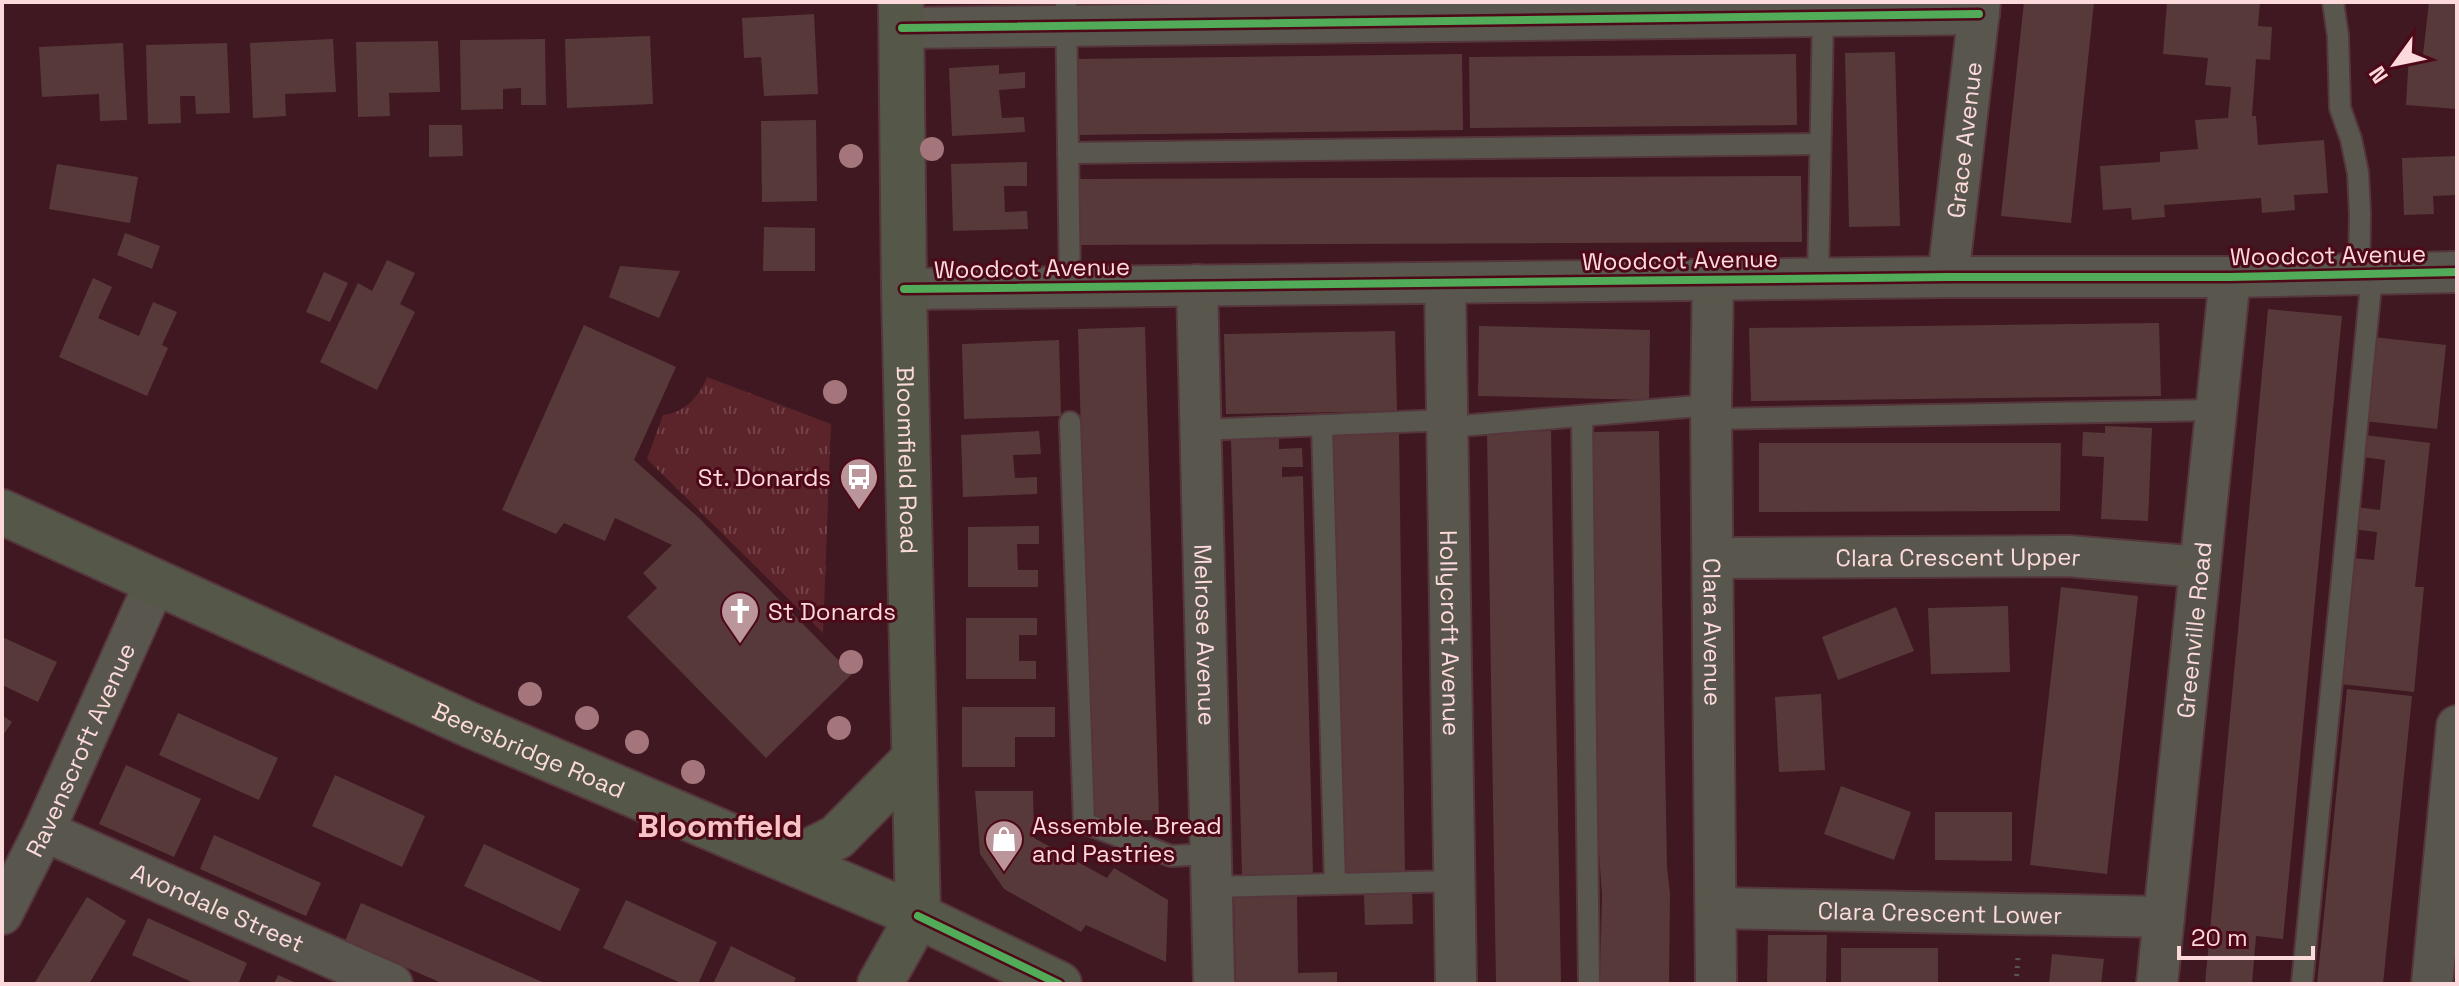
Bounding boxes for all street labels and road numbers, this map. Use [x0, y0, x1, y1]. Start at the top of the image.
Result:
street label: Grace Avenue [1939, 60, 1988, 220]
street label: Woodcot Avenue [2230, 238, 2426, 272]
street label: Woodcot Avenue [1582, 243, 1778, 277]
street label: Woodcot Avenue [934, 251, 1130, 285]
street label: Bloomfield Road [890, 365, 925, 554]
street label: Hollycroft Avenue [1433, 530, 1468, 736]
street label: Clara Crescent Upper [1835, 540, 2082, 573]
street label: Greenville Road [2169, 540, 2218, 720]
street label: Melrose Avenue [1188, 544, 1223, 726]
street label: Clara Avenue [1697, 558, 1729, 706]
street label: Ravenscroft Avenue [18, 638, 142, 862]
street label: Beersbridge Road [428, 695, 630, 805]
street label: Avondale Street [127, 856, 309, 959]
street label: Clara Crescent Lower [1817, 895, 2063, 930]

